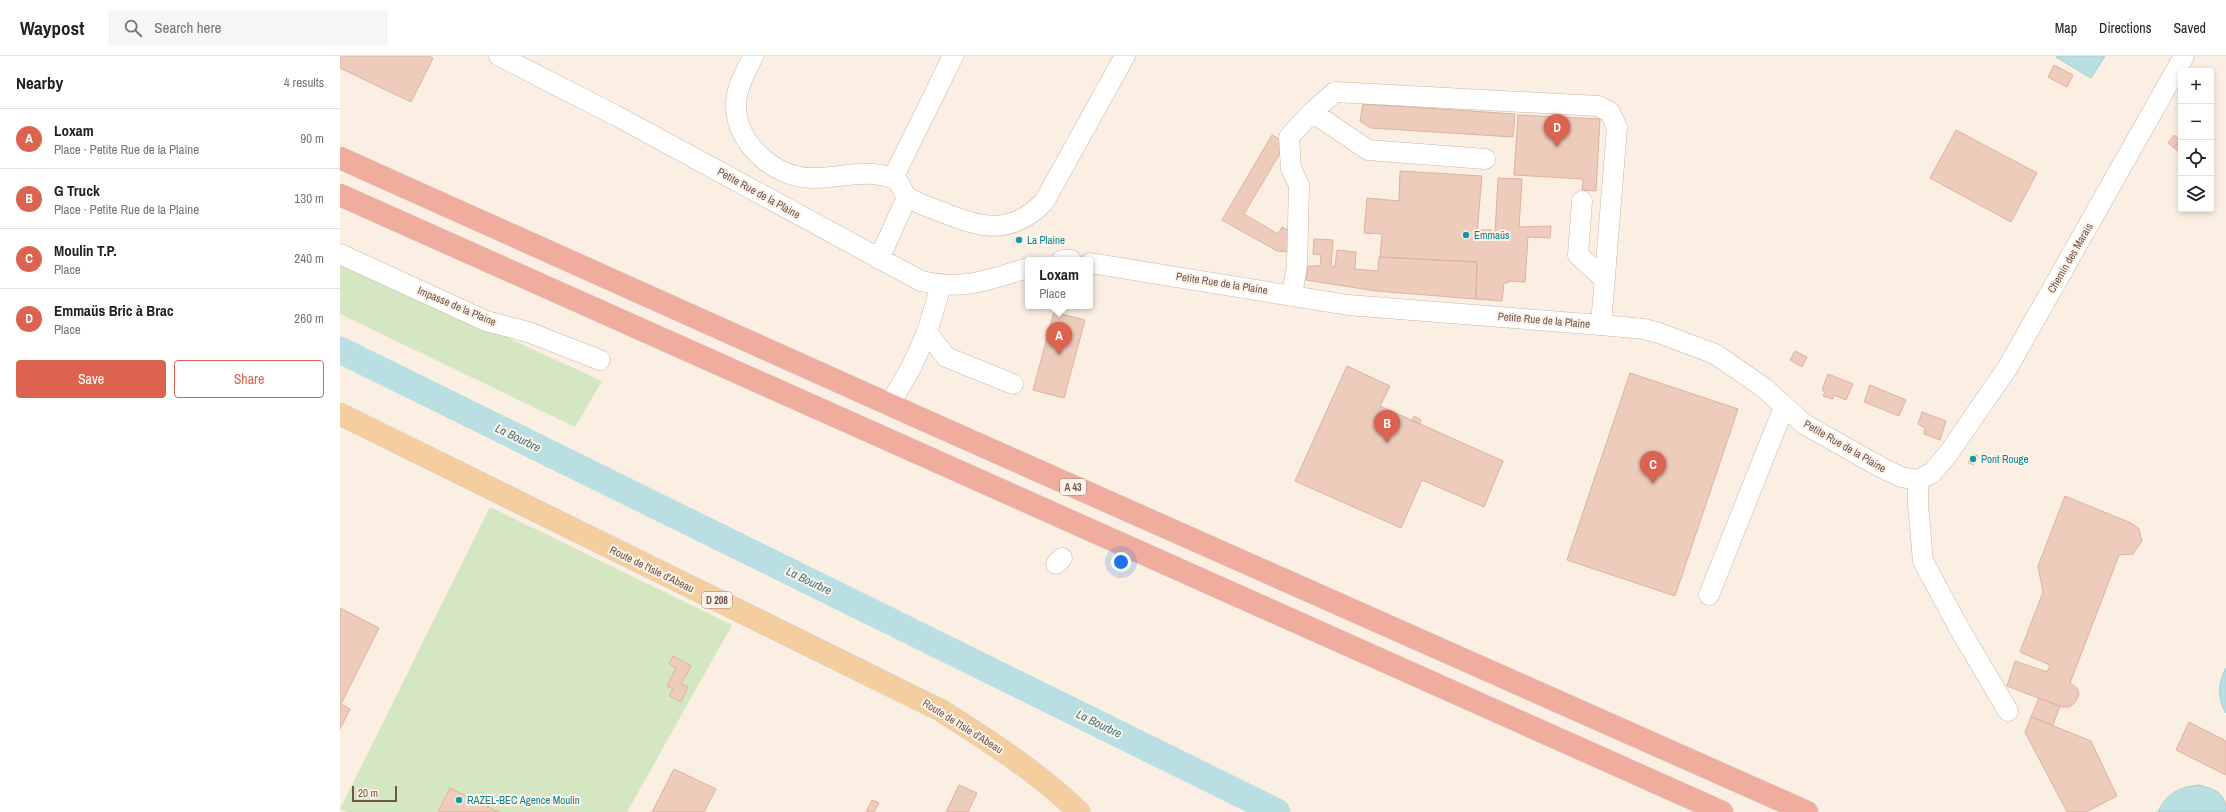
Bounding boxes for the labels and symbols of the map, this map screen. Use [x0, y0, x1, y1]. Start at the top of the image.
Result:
pin: D [1544, 114, 1570, 147]
street label: Petite Rue de la Plaine [715, 164, 803, 222]
street label: Chemin des Marais [2044, 220, 2096, 296]
place label: Emmaüs [1474, 228, 1510, 242]
marker: Emmaüs [1461, 230, 1471, 240]
place label: La Plaine [1027, 233, 1065, 247]
marker: La Plaine [1014, 235, 1024, 245]
street label: Petite Rue de la Plaine [1175, 269, 1269, 297]
street label: Impasse de la Plaine [415, 283, 499, 329]
street label: Petite Rue de la Plaine [1497, 309, 1591, 331]
pin: A [1046, 322, 1072, 355]
pin: B [1374, 410, 1400, 443]
street label: Petite Rue de la Plaine [1801, 417, 1889, 475]
water label: La Bourbre [493, 420, 544, 456]
pin: C [1640, 451, 1666, 484]
place label: Pont Rouge [1981, 452, 2029, 466]
marker: Pont Rouge [1968, 454, 1978, 464]
road number: A 43 [1060, 479, 1086, 495]
street label: Route de l'Isle d'Abeau [607, 542, 697, 596]
your location [1111, 552, 1131, 572]
water label: La Bourbre [784, 563, 835, 599]
road number: D 208 [702, 592, 732, 608]
street label: Route de l'Isle d'Abeau [920, 696, 1006, 756]
water label: La Bourbre [1074, 706, 1125, 742]
scale bar [352, 784, 397, 803]
place label: RAZEL-BEC Agence Moulin [467, 793, 580, 807]
marker: RAZEL-BEC Agence Moulin [454, 795, 464, 805]

